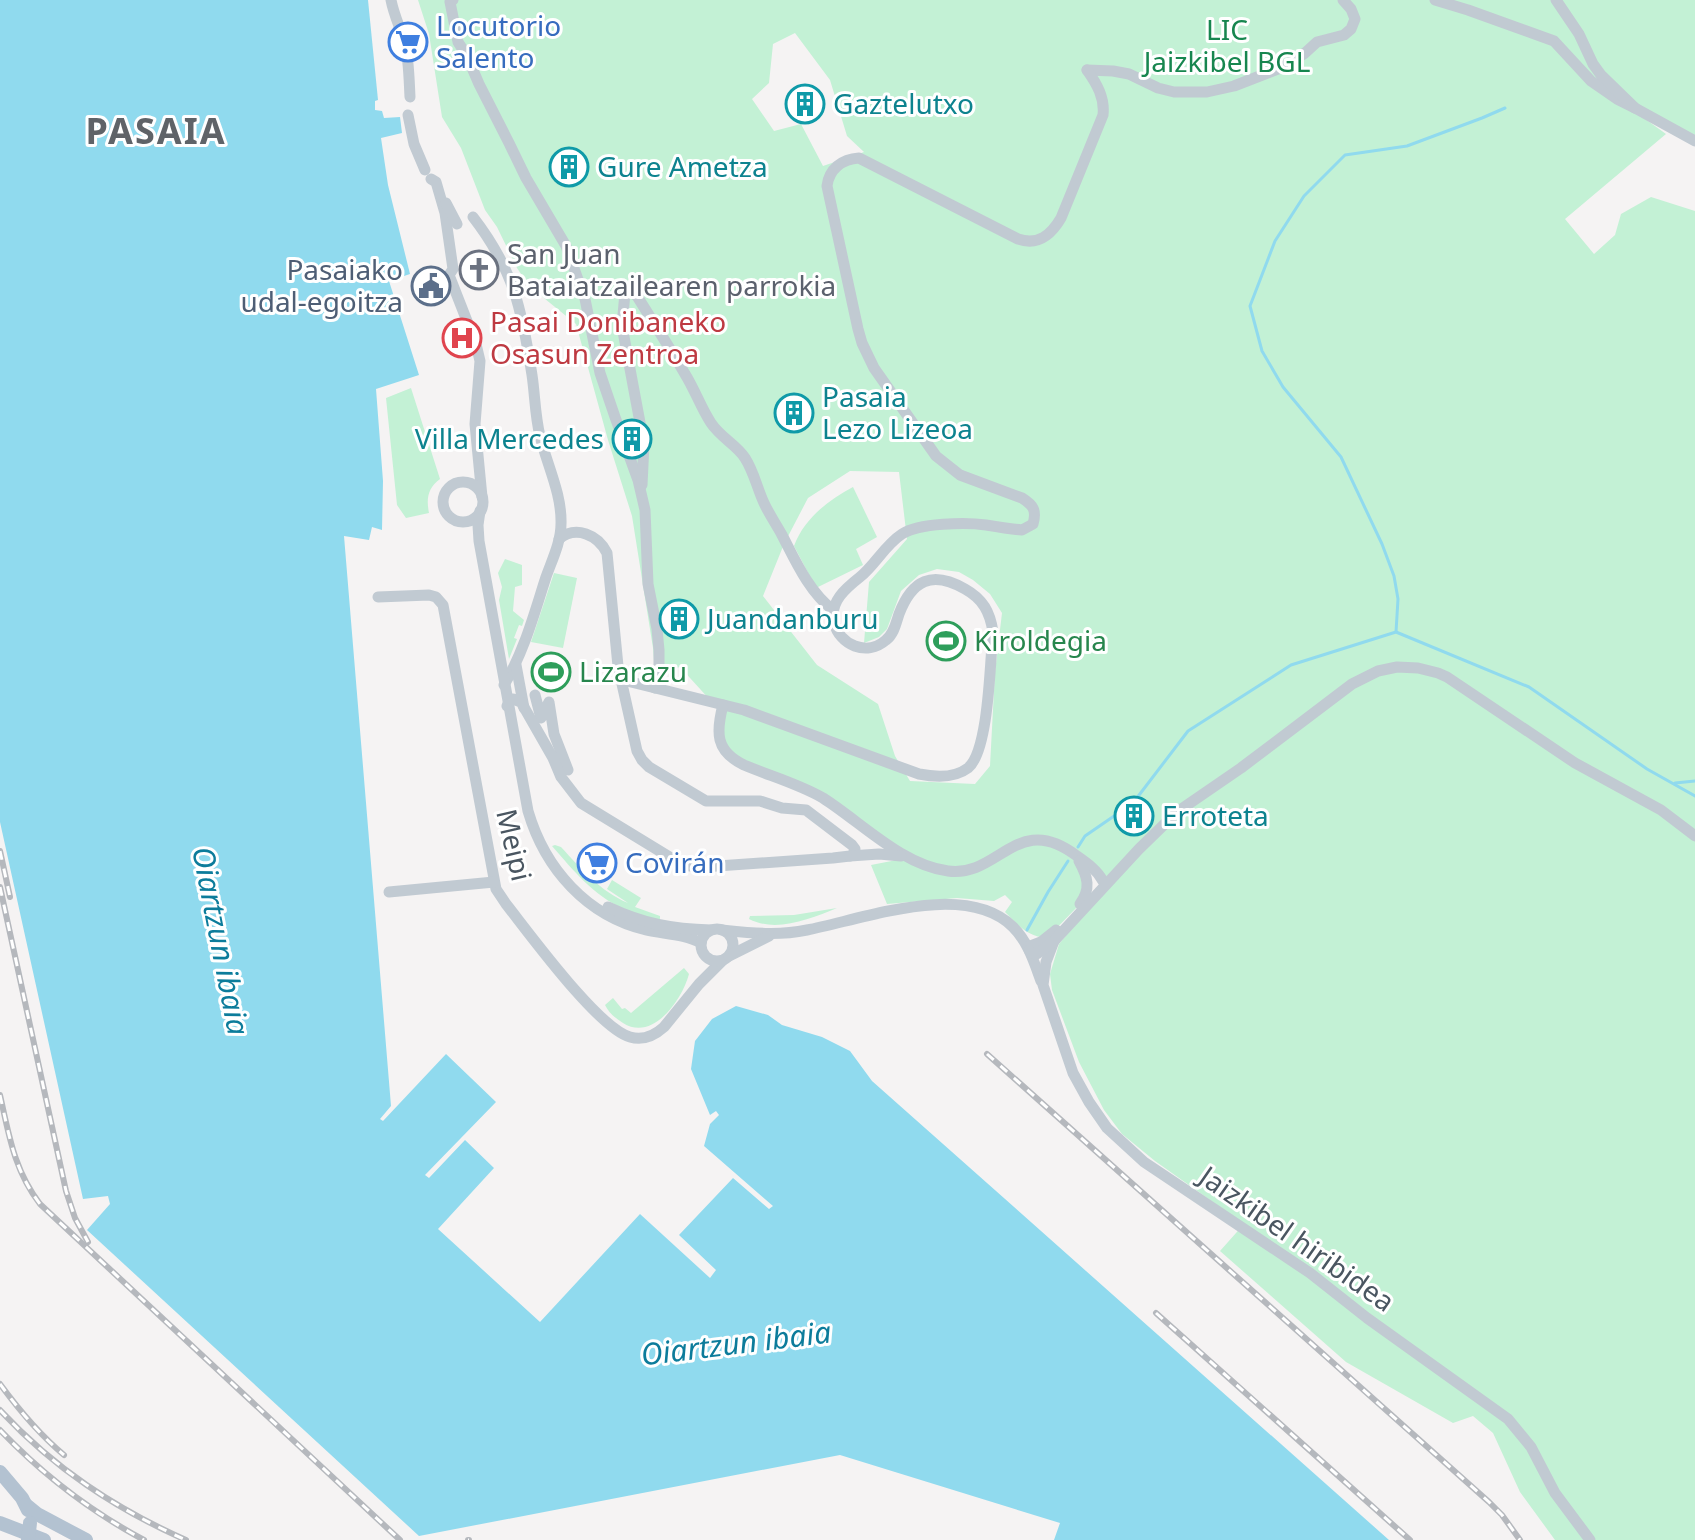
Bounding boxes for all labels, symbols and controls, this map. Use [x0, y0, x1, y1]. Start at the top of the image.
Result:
place label: Locutorio Salento [436, 6, 561, 76]
park label: LIC Jaizkibel BGL [1141, 10, 1310, 80]
supermarket icon: Locutorio Salento [387, 21, 429, 63]
building icon: Gaztelutxo [784, 83, 826, 125]
place label: Gaztelutxo [833, 84, 974, 122]
district label: PASAIA [85, 106, 227, 155]
building icon: Gure Ametza [548, 146, 590, 188]
place label: Gure Ametza [597, 147, 768, 185]
place label: San Juan Bataiatzailearen parrokia [507, 234, 836, 304]
church icon: San Juan Bataiatzailearen parrokia [458, 249, 500, 291]
place label: Pasaiako udal-egoitza [240, 250, 403, 320]
public building icon: Pasaiako udal-egoitza [410, 265, 452, 307]
place label: Pasai Donibaneko Osasun Zentroa [490, 302, 726, 372]
hospital icon: Pasai Donibaneko Osasun Zentroa [441, 317, 483, 359]
place label: Pasaia Lezo Lizeoa [822, 377, 973, 447]
building icon: Pasaia Lezo Lizeoa [773, 392, 815, 434]
building icon: Villa Mercedes [611, 418, 653, 460]
place label: Villa Mercedes [415, 419, 604, 457]
building icon: Juandanburu [658, 598, 700, 640]
place label: Juandanburu [704, 599, 879, 637]
sports icon: Kiroldegia [925, 620, 967, 662]
place label: Kiroldegia [974, 621, 1107, 659]
sports icon: Lizarazu [530, 651, 572, 693]
place label: Lizarazu [579, 652, 687, 690]
building icon: Erroteta [1113, 795, 1155, 837]
place label: Erroteta [1162, 796, 1269, 834]
street label: Meipi [488, 805, 542, 885]
supermarket icon: Covirán [576, 842, 618, 884]
water label: Oiartzun ibaia [183, 843, 260, 1038]
place label: Covirán [625, 843, 725, 881]
street label: Jaizkibel hiribidea [1190, 1155, 1403, 1320]
water label: Oiartzun ibaia [638, 1311, 833, 1375]

